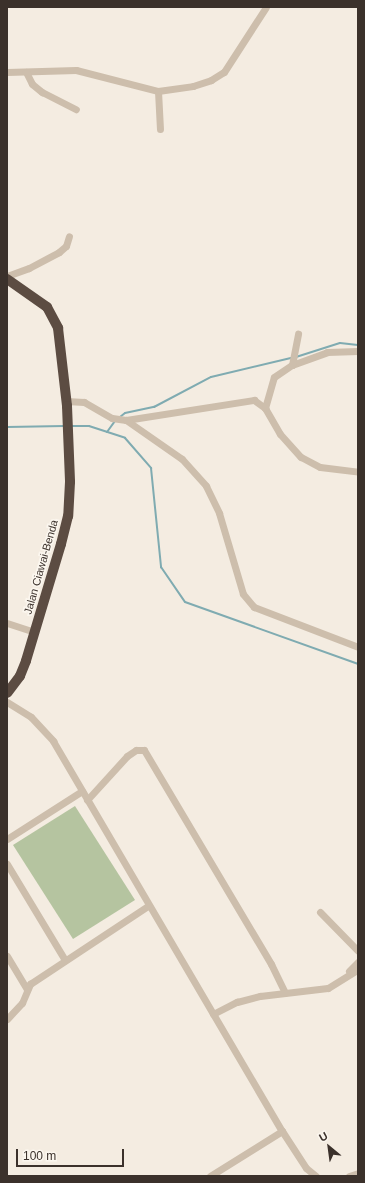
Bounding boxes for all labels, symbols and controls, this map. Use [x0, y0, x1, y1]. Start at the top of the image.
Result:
street label: Jalan Ciawai-Benda [21, 518, 61, 616]
north arrow [309, 1127, 349, 1167]
text: U [317, 1129, 330, 1144]
scale bar [18, 1141, 126, 1167]
text: 100 m [23, 1149, 56, 1163]

